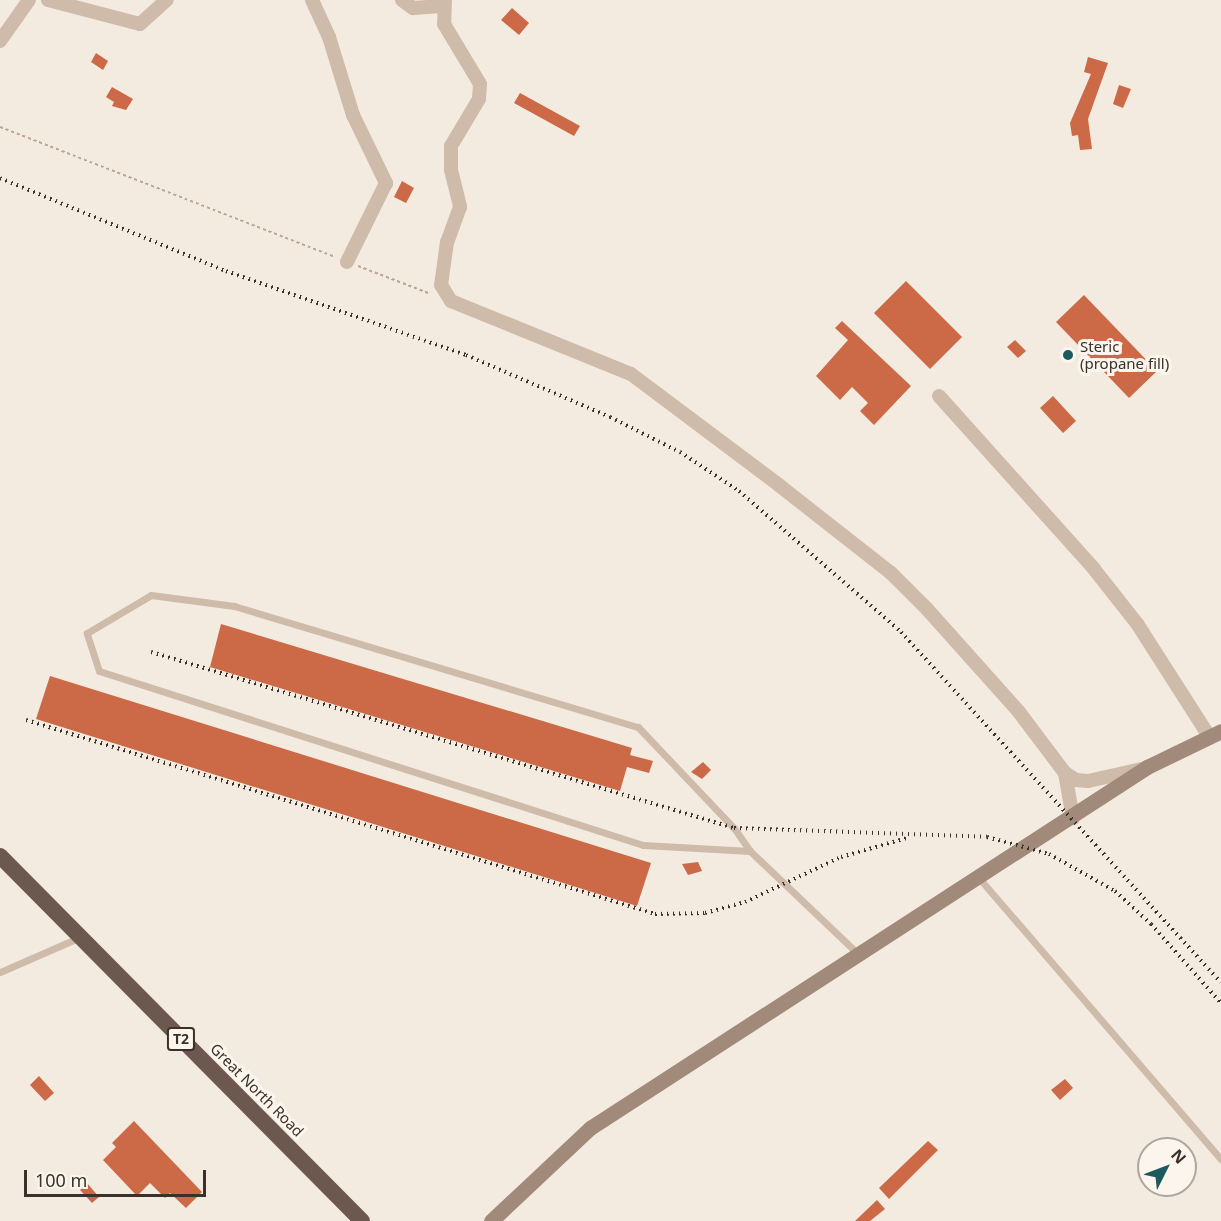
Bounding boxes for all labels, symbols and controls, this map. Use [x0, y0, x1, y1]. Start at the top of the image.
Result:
place label: Steric (propane fill) [1080, 337, 1169, 372]
marker: Steric (propane fill) [1061, 348, 1075, 362]
road number: T2 [166, 1028, 196, 1050]
street label: Great North Road [207, 1040, 307, 1140]
north arrow [1137, 1137, 1197, 1197]
text: N [1166, 1144, 1191, 1168]
scale bar [27, 1158, 208, 1196]
text: 100 m [35, 1168, 87, 1192]

